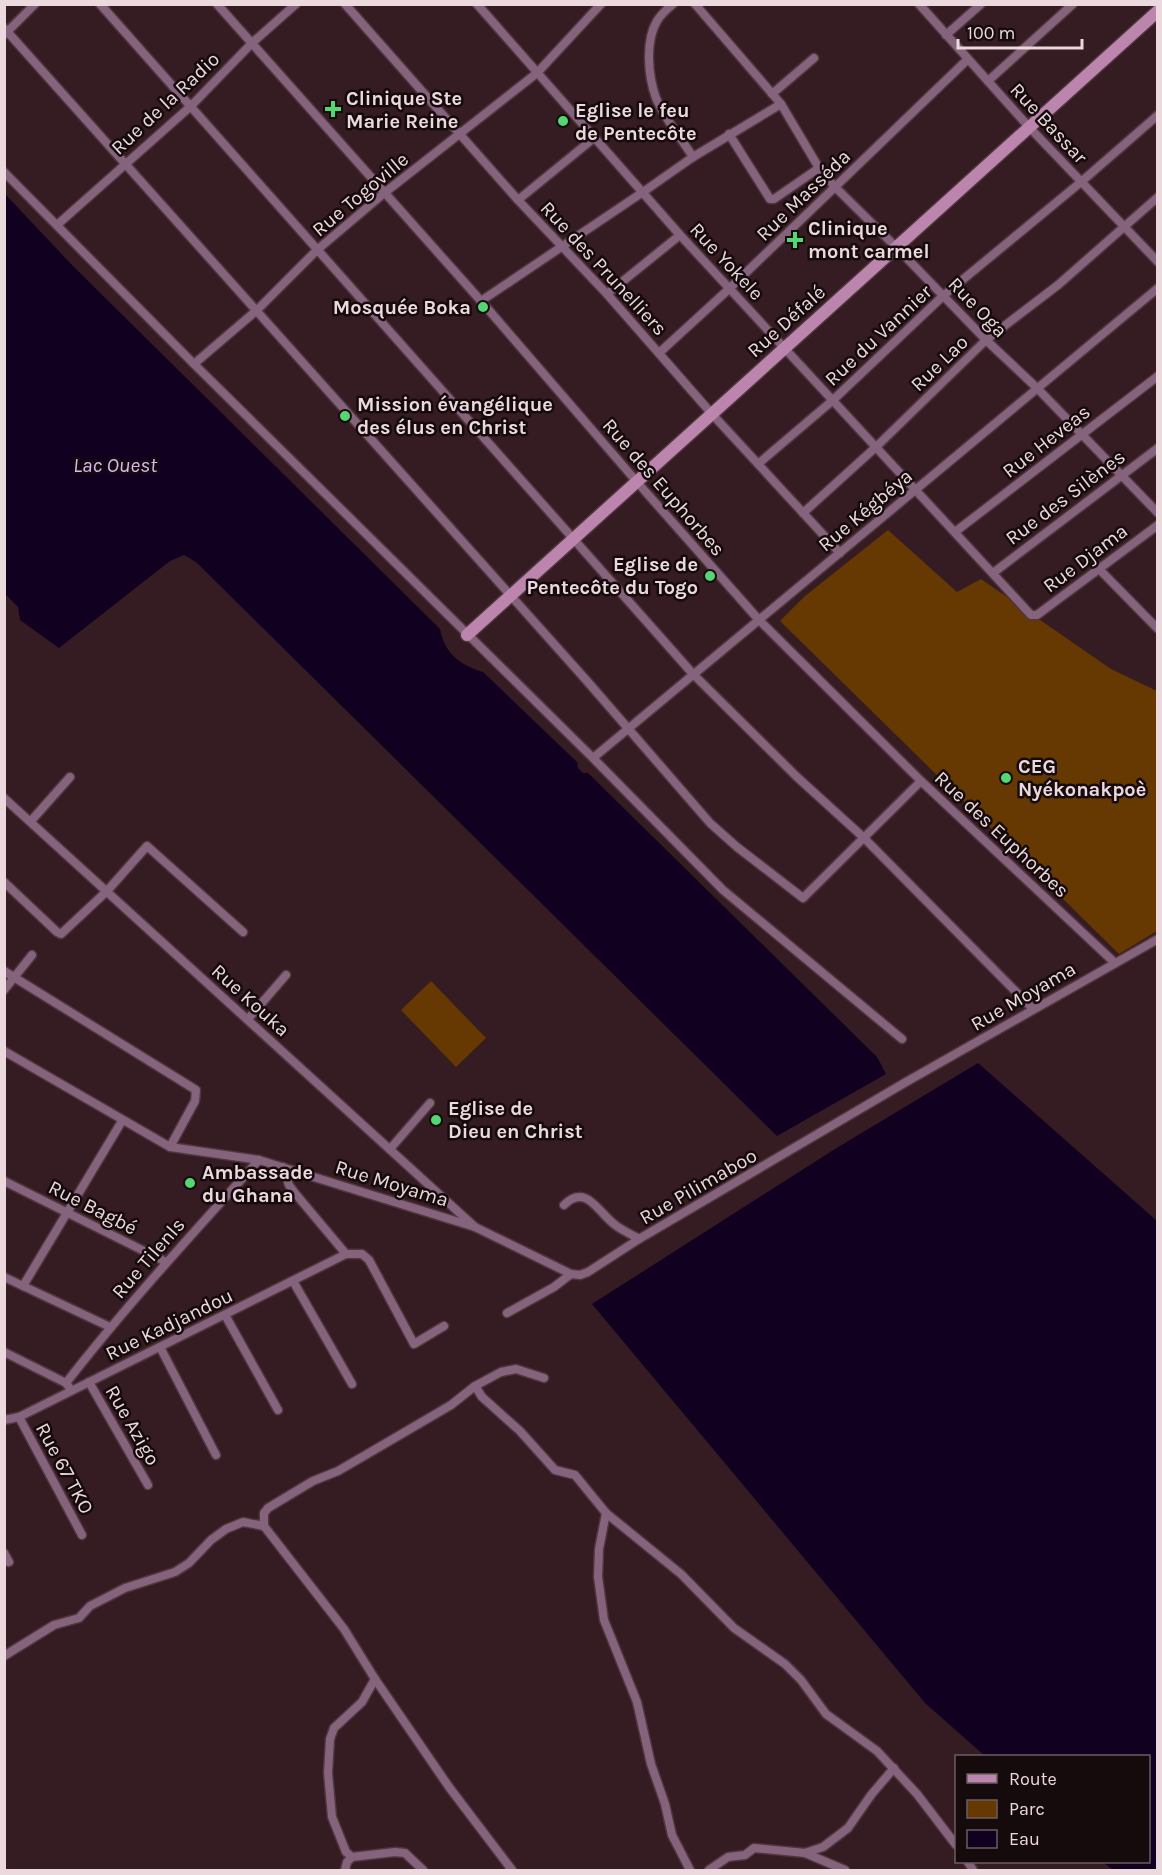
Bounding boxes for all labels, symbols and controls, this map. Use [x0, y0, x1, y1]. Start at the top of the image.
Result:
scale bar [958, 12, 1082, 50]
text: 100 m [967, 22, 1015, 44]
street label: Rue de la Radio [106, 47, 224, 159]
street label: Rue Bassar [1005, 78, 1092, 169]
place label: Clinique Ste Marie Reine [346, 87, 462, 133]
place label: Eglise le feu de Pentecôte [575, 99, 697, 145]
marker: Clinique Ste Marie Reine [324, 100, 342, 118]
marker: Eglise le feu de Pentecôte [556, 114, 570, 128]
street label: Rue Masséda [752, 145, 855, 246]
street label: Rue Togoville [308, 148, 413, 241]
street label: Rue des Prunelliers [536, 197, 672, 340]
place label: Clinique mont carmel [808, 217, 930, 263]
street label: Rue Yokele [685, 218, 768, 305]
marker: Clinique mont carmel [786, 231, 804, 249]
street label: Rue Oga [943, 273, 1012, 342]
street label: Rue du Vannier [820, 280, 937, 391]
street label: Rue Défalé [743, 281, 830, 362]
place label: Mosquée Boka [333, 296, 471, 319]
marker: Mosquée Boka [476, 300, 490, 314]
street label: Rue Lao [906, 331, 973, 396]
place label: Mission évangélique des élus en Christ [357, 393, 553, 439]
street label: Rue Heveas [998, 400, 1095, 483]
marker: Mission évangélique des élus en Christ [338, 409, 352, 423]
street label: Rue des Euphorbes [598, 414, 730, 561]
street label: Rue des Silènes [1001, 445, 1130, 550]
water label: Lac Ouest [73, 453, 158, 477]
street label: Rue Kégbéya [814, 464, 917, 556]
street label: Rue Djama [1039, 519, 1132, 598]
place label: Eglise de Pentecôte du Togo [526, 553, 698, 599]
marker: Eglise de Pentecôte du Togo [703, 569, 717, 583]
place label: CEG Nyékonakpoè [1018, 755, 1146, 801]
street label: Rue des Euphorbes [930, 766, 1073, 902]
marker: CEG Nyékonakpoè [999, 771, 1013, 785]
street label: Rue Moyama [967, 957, 1080, 1036]
street label: Rue Kouka [207, 959, 294, 1041]
place label: Eglise de Dieu en Christ [448, 1097, 583, 1143]
marker: Eglise de Dieu en Christ [429, 1113, 443, 1127]
street label: Rue Pilimaboo [636, 1144, 761, 1229]
street label: Rue Moyama [332, 1155, 451, 1212]
place label: Ambassade du Ghana [202, 1161, 313, 1207]
street label: Rue Bagbé [45, 1175, 141, 1240]
marker: Ambassade du Ghana [183, 1176, 197, 1190]
street label: Rue Tilenls [107, 1213, 190, 1303]
street label: Rue Kadjandou [102, 1284, 237, 1365]
street label: Rue Azigo [100, 1381, 165, 1469]
street label: Rue 67 TKO [31, 1419, 98, 1518]
legend [955, 1755, 1150, 1863]
text: Route [1009, 1768, 1057, 1790]
text: Parc [1009, 1798, 1045, 1820]
text: Eau [1009, 1828, 1040, 1850]

